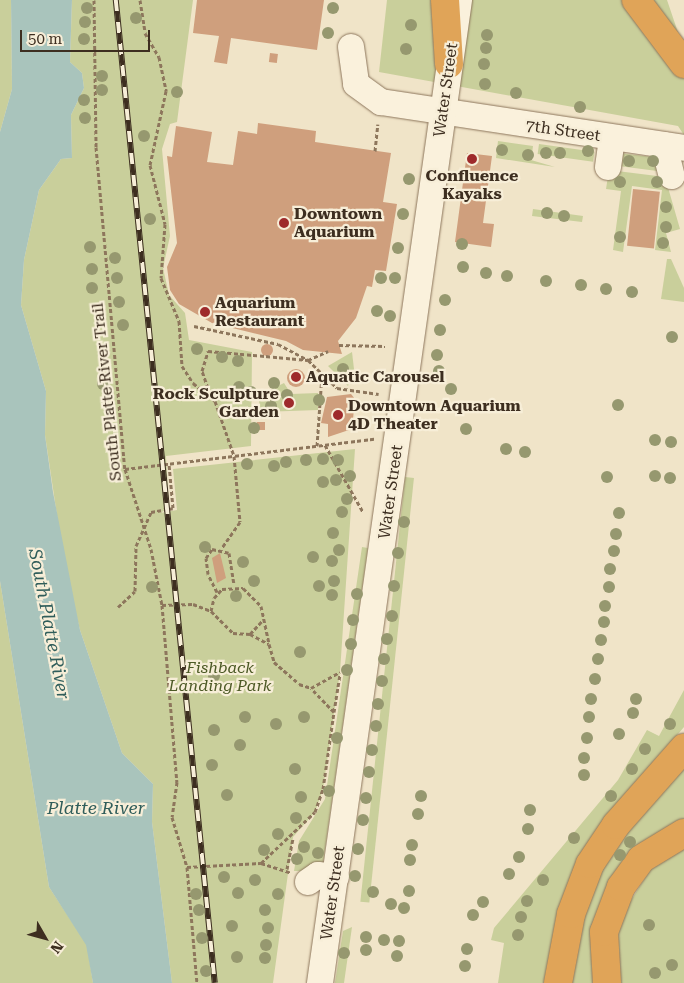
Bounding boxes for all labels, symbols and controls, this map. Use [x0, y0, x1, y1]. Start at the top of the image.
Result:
scale bar [22, 20, 152, 52]
text: 50 m [28, 30, 62, 48]
street label: Water Street [430, 42, 462, 138]
street label: 7th Street [524, 116, 602, 146]
marker: Confluence Kayaks [466, 153, 478, 165]
place label: Confluence Kayaks [426, 166, 518, 204]
place label: Downtown Aquarium [294, 204, 382, 242]
marker: Downtown Aquarium [278, 217, 290, 229]
place label: Aquarium Restaurant [215, 293, 304, 331]
street label: South Platte River Trail [88, 302, 126, 482]
marker: Aquarium Restaurant [199, 306, 211, 318]
place label: Aquatic Carousel [306, 367, 445, 387]
marker: Aquatic Carousel [290, 371, 302, 383]
place label: Rock Sculpture Garden [153, 384, 279, 422]
place label: Downtown Aquarium 4D Theater [348, 396, 521, 434]
marker: Rock Sculpture Garden [283, 397, 295, 409]
marker: Downtown Aquarium 4D Theater [332, 409, 344, 421]
street label: Water Street [375, 444, 407, 540]
water label: South Platte River [24, 547, 74, 701]
park label: Fishback Landing Park [169, 658, 271, 696]
water label: Platte River [47, 797, 145, 819]
street label: Water Street [317, 845, 349, 941]
north arrow [20, 913, 70, 963]
text: N [47, 938, 66, 956]

